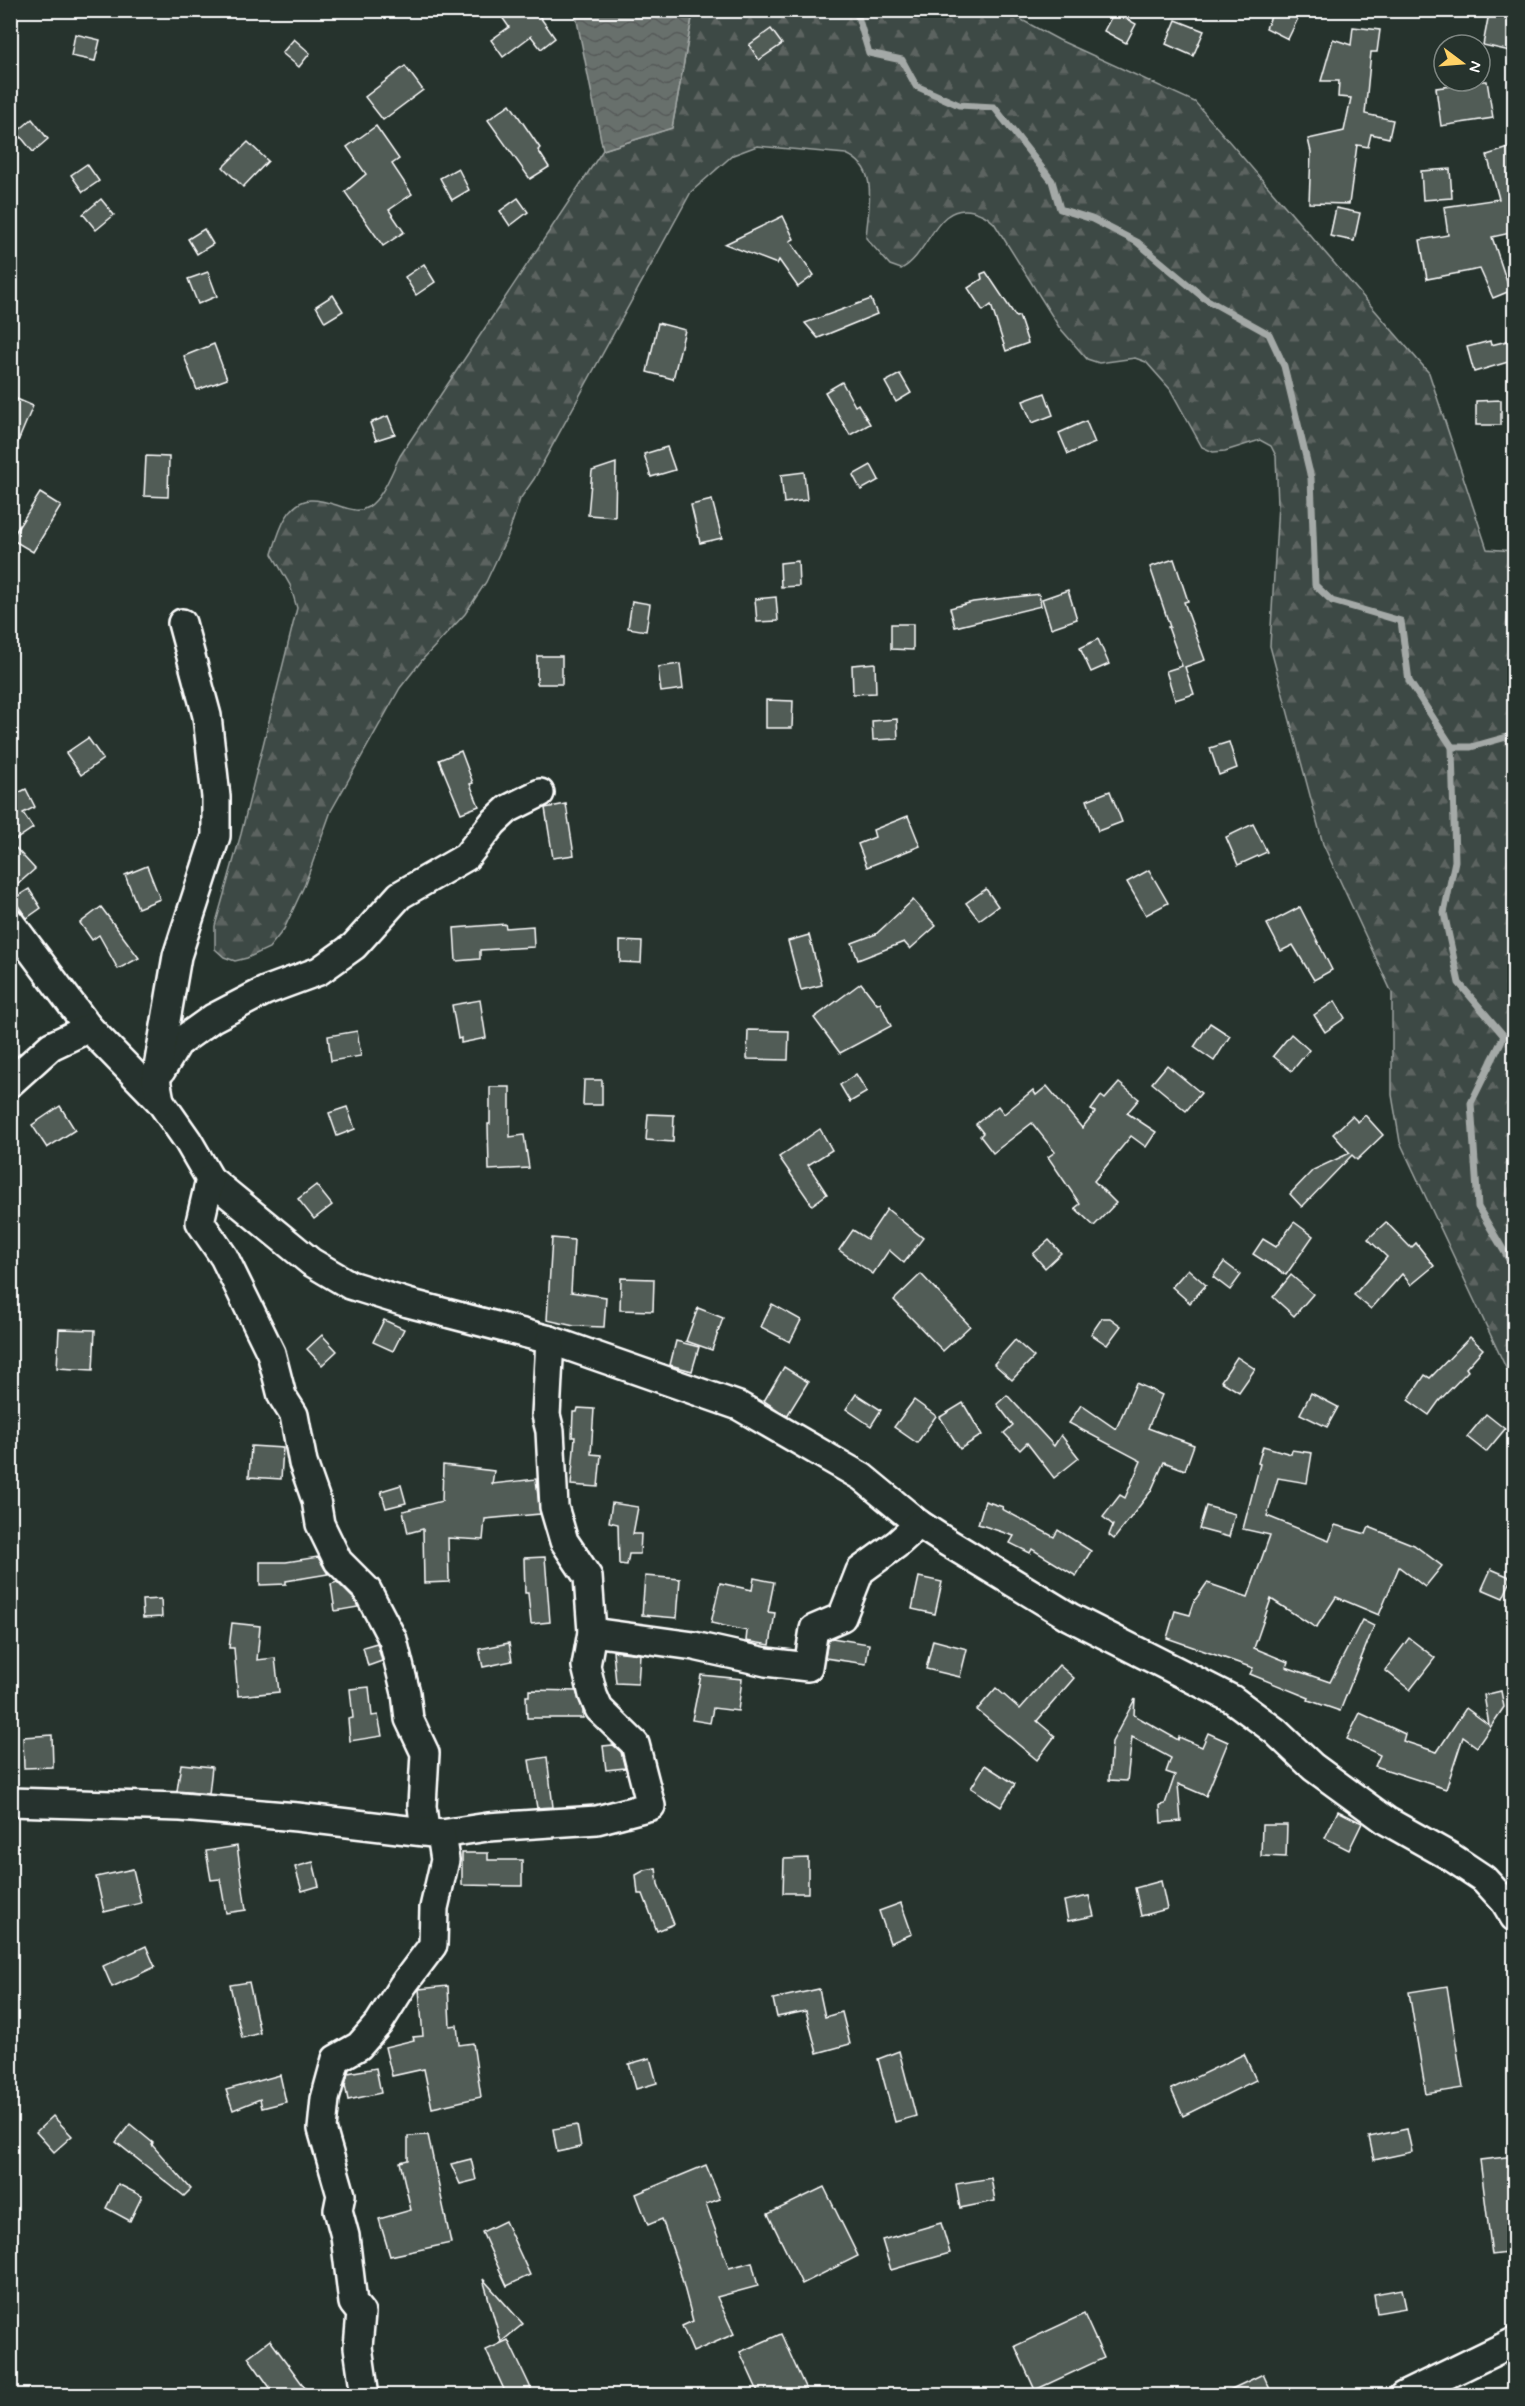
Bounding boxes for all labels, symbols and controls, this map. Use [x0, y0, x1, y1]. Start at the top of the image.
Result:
north arrow [1432, 33, 1492, 93]
text: N [1463, 59, 1487, 75]

